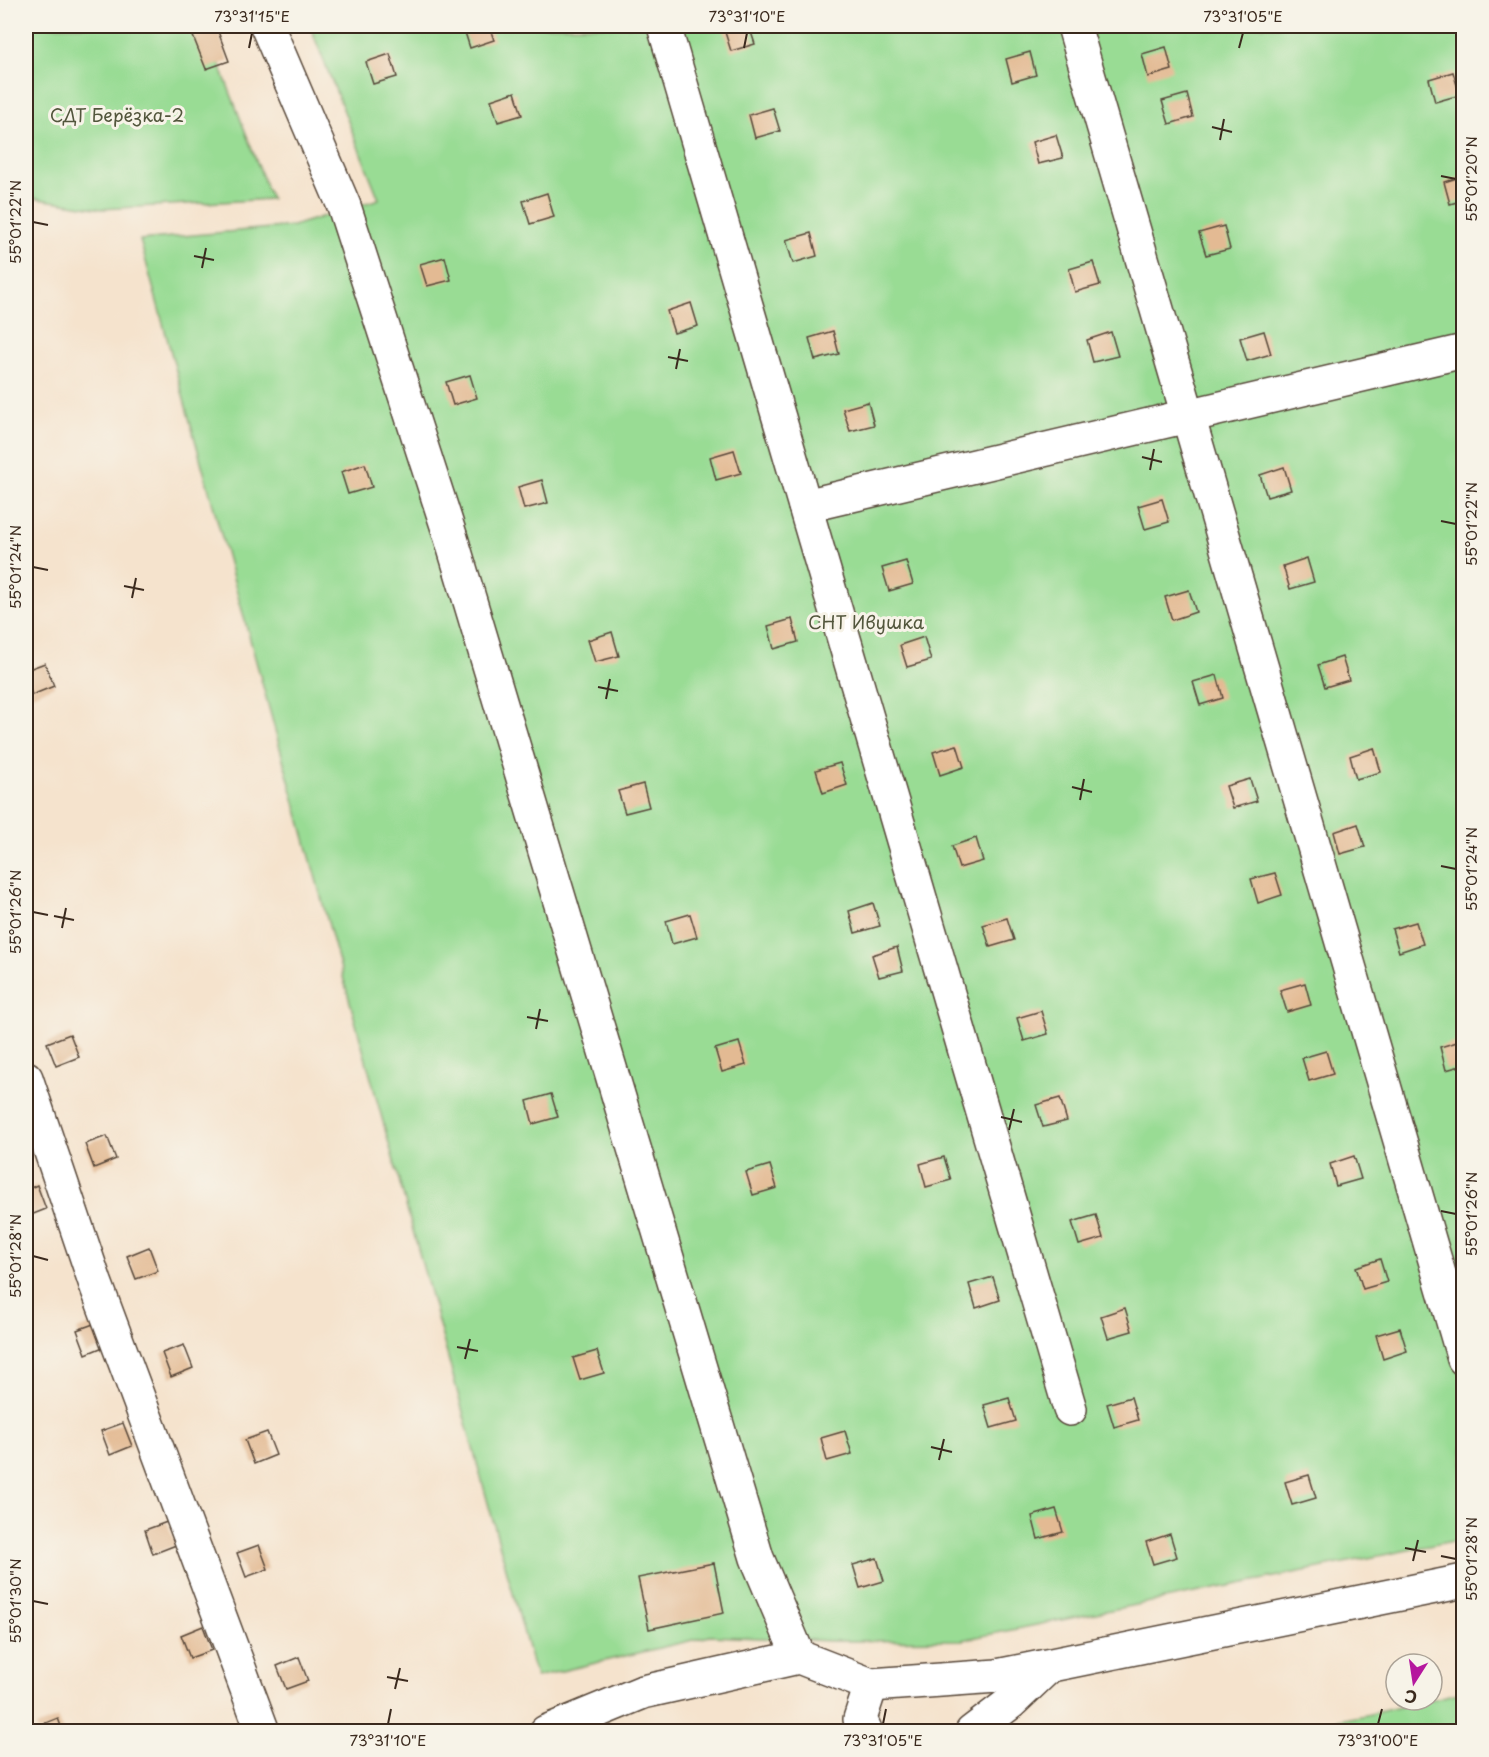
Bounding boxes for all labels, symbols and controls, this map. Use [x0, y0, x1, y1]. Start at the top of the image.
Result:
text: 73°31'15"E [214, 4, 290, 27]
text: 73°31'10"E [709, 4, 785, 27]
text: 73°31'05"E [1203, 4, 1283, 27]
park label: СДТ Берёзка-2 [50, 101, 184, 128]
text: 55°01'20"N [1459, 136, 1482, 222]
text: 55°01'22"N [3, 180, 26, 264]
text: 55°01'22"N [1459, 482, 1482, 566]
text: 55°01'24"N [3, 525, 26, 609]
park label: СНТ Ивушка [808, 608, 925, 635]
text: 55°01'24"N [1459, 827, 1482, 911]
text: 55°01'26"N [3, 870, 26, 955]
text: 55°01'26"N [1459, 1172, 1482, 1257]
text: 55°01'28"N [3, 1214, 26, 1298]
text: 55°01'28"N [1459, 1517, 1482, 1601]
text: 55°01'30"N [3, 1558, 26, 1644]
north arrow [1384, 1652, 1444, 1712]
text: С [1402, 1685, 1419, 1711]
text: 73°31'10"E [350, 1728, 426, 1751]
text: 73°31'05"E [843, 1728, 923, 1751]
text: 73°31'00"E [1338, 1728, 1418, 1751]

